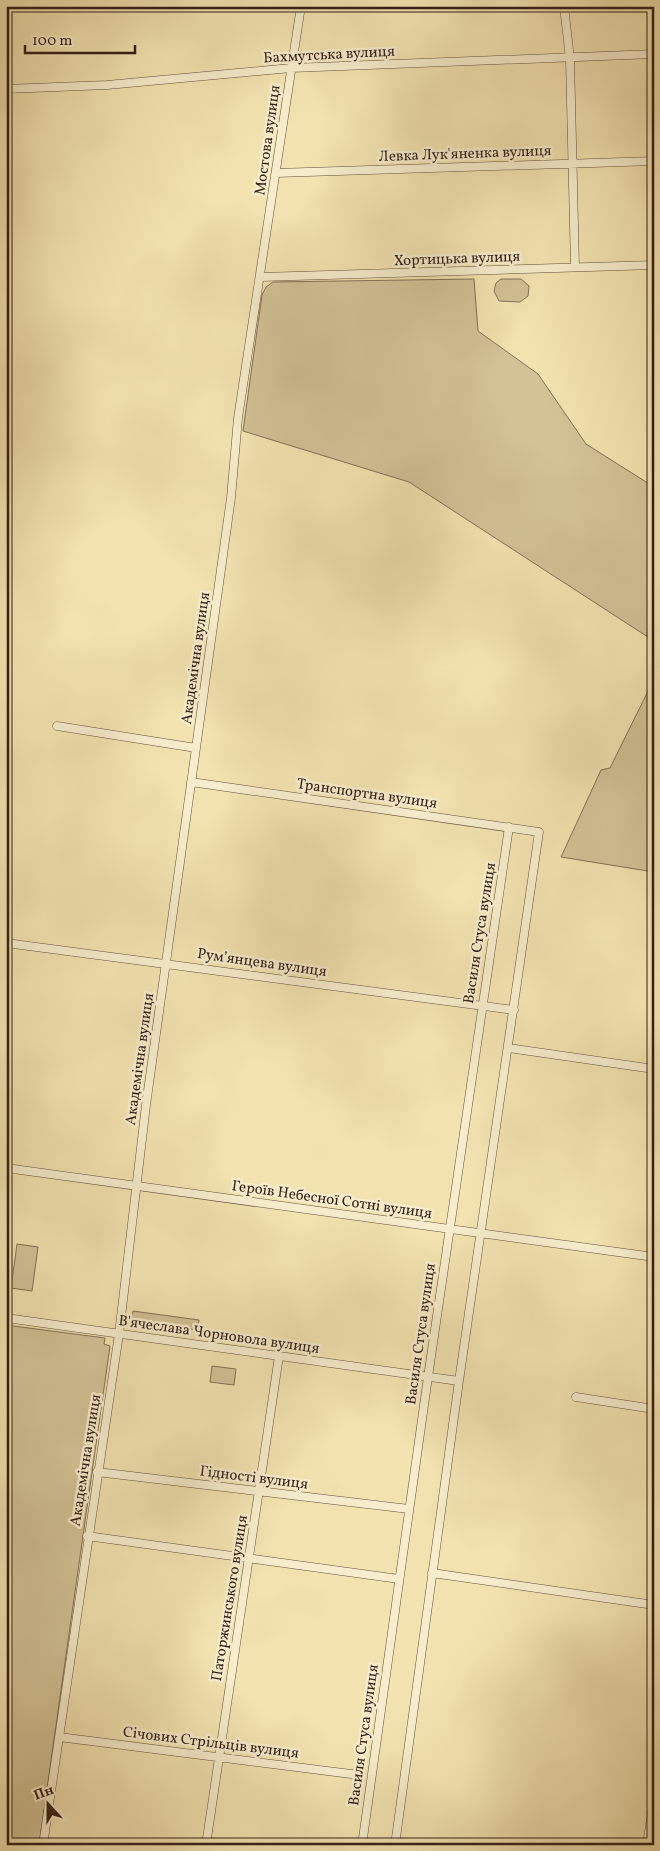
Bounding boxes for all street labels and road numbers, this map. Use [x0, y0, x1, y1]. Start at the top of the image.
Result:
street label: Бахмутська вулиця [263, 42, 396, 69]
street label: Мостова вулиця [250, 84, 287, 197]
street label: Левка Лук'яненка вулиця [378, 141, 552, 168]
street label: Хортицька вулиця [393, 247, 521, 272]
street label: Академічна вулиця [177, 591, 216, 726]
street label: Транспортна вулиця [295, 774, 439, 815]
street label: Василя Стуса вулиця [459, 861, 502, 1005]
street label: Рум’янцева вулиця [196, 944, 328, 983]
street label: Академічна вулиця [121, 992, 160, 1127]
street label: Героїв Небесної Сотні вулиця [230, 1176, 433, 1225]
street label: Василя Стуса вулиця [401, 1262, 442, 1406]
street label: В'ячеслава Чорновола вулиця [117, 1311, 321, 1360]
street label: Академічна вулиця [66, 1393, 107, 1528]
street label: Гідності вулиця [199, 1461, 309, 1496]
street label: Паторжинського вулиця [207, 1513, 254, 1683]
street label: Василя Стуса вулиця [344, 1663, 385, 1807]
street label: Січових Стрільців вулиця [122, 1722, 300, 1765]

